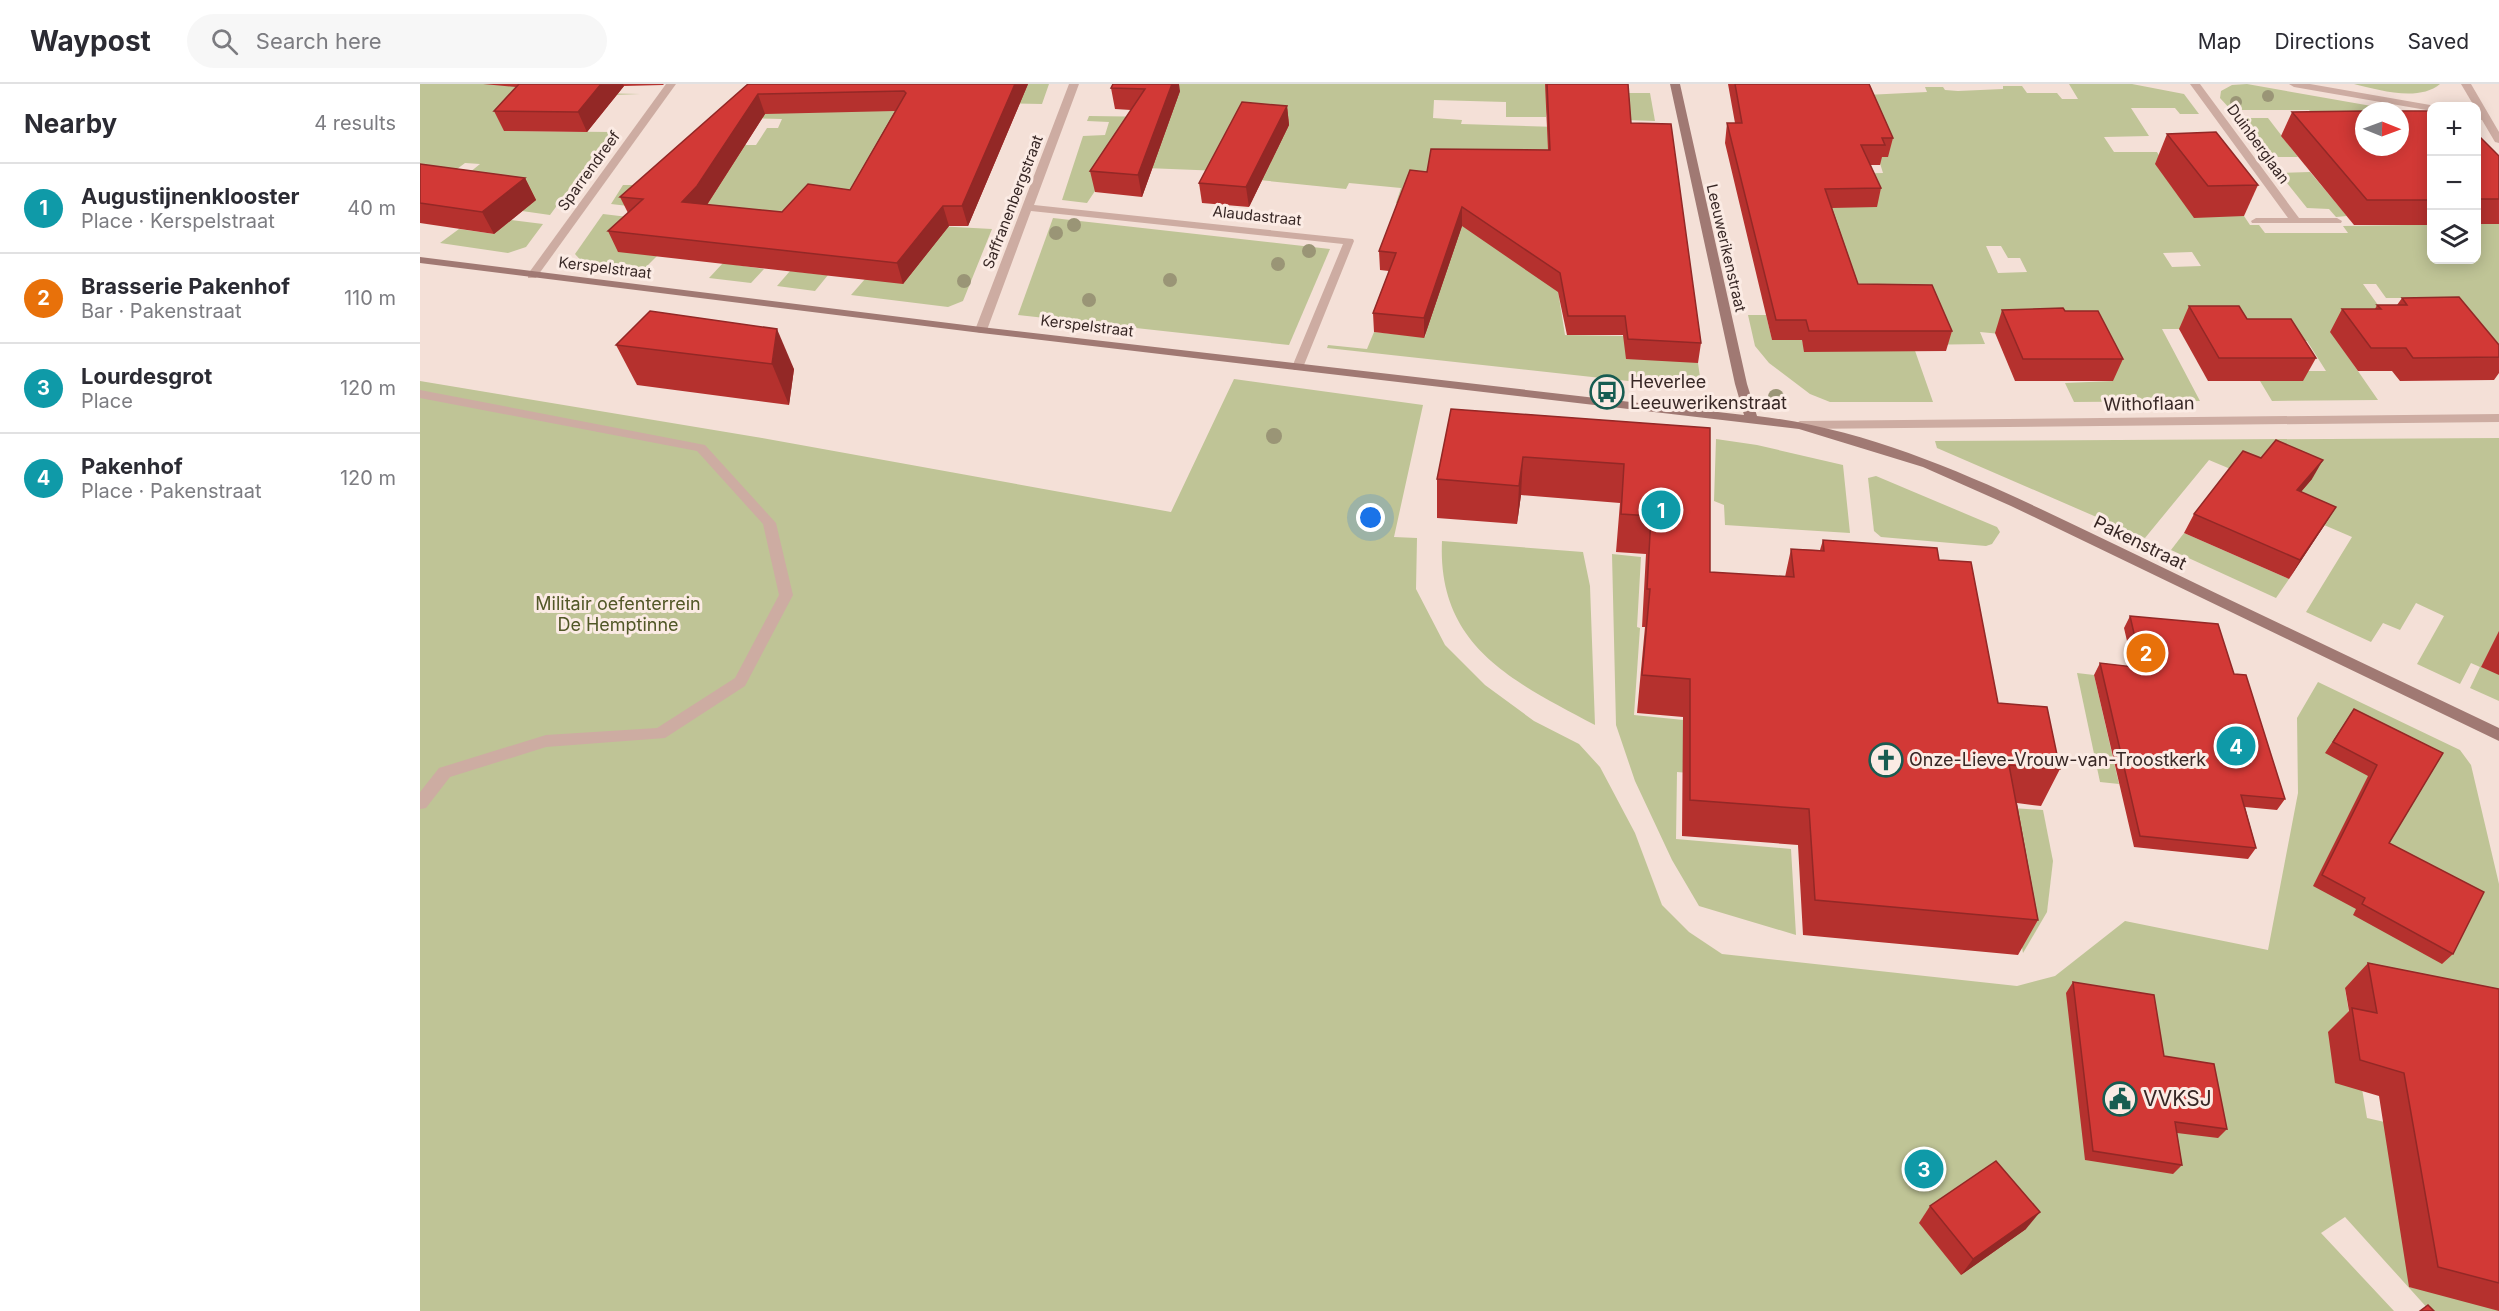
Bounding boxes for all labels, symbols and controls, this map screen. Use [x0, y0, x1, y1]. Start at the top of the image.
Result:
search box [187, 14, 607, 68]
text: Waypost [30, 24, 151, 58]
icon: search [208, 25, 241, 58]
text: Search here [256, 28, 382, 54]
text: Map [2198, 29, 2241, 54]
text: Directions [2274, 29, 2375, 54]
text: Saved [2408, 29, 2469, 54]
street label: Duinberglaan [2223, 100, 2294, 187]
north arrow [2355, 102, 2409, 156]
map controls [2427, 102, 2481, 264]
button: + [2427, 102, 2481, 156]
text: Nearby [24, 108, 117, 139]
text: 4 results [314, 111, 396, 135]
street label: Sparrendreef [553, 127, 624, 214]
street label: Saffranenbergstraat [978, 132, 1047, 271]
button: − [2427, 156, 2481, 210]
street label: Leeuwerikenstraat [1703, 182, 1750, 314]
text: Augustijnenklooster [81, 183, 299, 209]
text: 1 [39, 196, 48, 220]
text: 40 m [347, 196, 396, 220]
street label: Alaudastraat [1212, 201, 1302, 230]
text: Place · Kerspelstraat [81, 209, 275, 233]
button: layers [2427, 210, 2481, 264]
street label: Kerspelstraat [557, 252, 653, 283]
text: Brasserie Pakenhof [81, 273, 290, 299]
text: 2 [37, 286, 50, 310]
text: 110 m [344, 286, 396, 310]
text: Bar · Pakenstraat [81, 299, 242, 323]
street label: Kerspelstraat [1039, 310, 1135, 341]
text: Lourdesgrot [81, 363, 212, 389]
place label: Heverlee Leeuwerikenstraat [1630, 371, 1787, 413]
bus stop icon: Heverlee Leeuwerikenstraat [1589, 374, 1625, 410]
text: 3 [37, 376, 50, 400]
text: 120 m [340, 376, 396, 400]
text: Place [81, 389, 133, 413]
street label: Withoflaan [2103, 392, 2195, 415]
text: Pakenhof [81, 453, 183, 479]
text: 4 [37, 466, 50, 490]
text: 120 m [340, 466, 396, 490]
text: Place · Pakenstraat [81, 479, 262, 503]
pin: 1 [1642, 488, 1680, 532]
your location [1356, 503, 1385, 532]
street label: Pakenstraat [2090, 511, 2190, 574]
park label: Militair oefenterrein De Hemptinne [535, 593, 701, 635]
pin: 2 [2126, 630, 2166, 676]
pin: 4 [2216, 724, 2256, 768]
church icon: Onze-Lieve-Vrouw-van-Troostkerk [1868, 742, 1904, 778]
place label: Onze-Lieve-Vrouw-van-Troostkerk [1909, 749, 2206, 770]
public building icon: VVKSJ [2102, 1081, 2138, 1117]
place label: VVKSJ [2143, 1086, 2212, 1111]
pin: 3 [1904, 1146, 1944, 1192]

